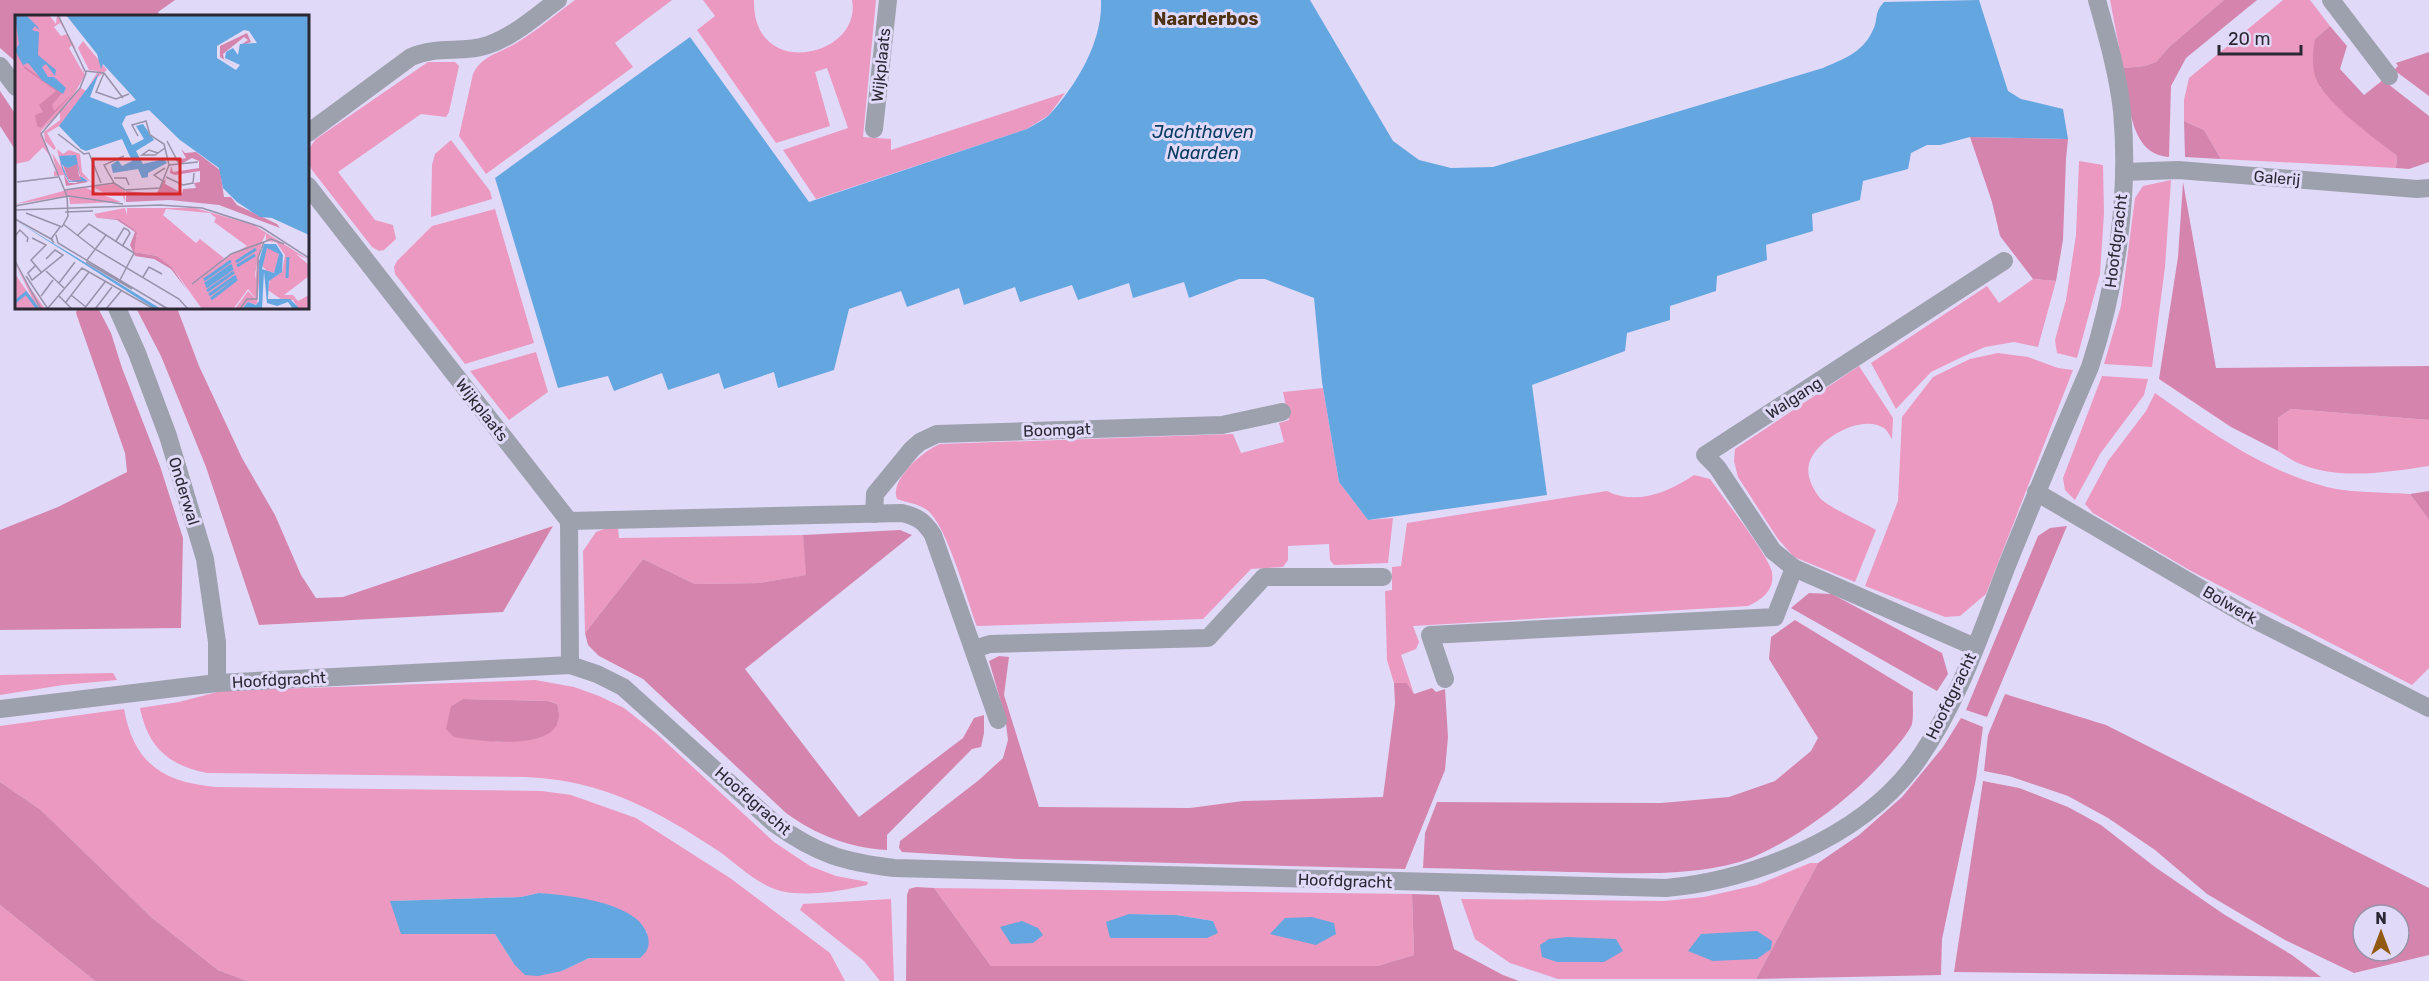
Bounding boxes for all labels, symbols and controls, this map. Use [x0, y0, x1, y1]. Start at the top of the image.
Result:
district label: Naarderbos [1154, 8, 1258, 30]
inset map [15, 15, 309, 309]
scale bar [2219, 18, 2302, 56]
street label: Wijkplaats [868, 27, 894, 103]
text: 20 m [2228, 28, 2270, 50]
water label: Jachthaven Naarden [1152, 121, 1254, 164]
street label: Galerij [2253, 167, 2301, 189]
street label: Hoofdgracht [2101, 193, 2131, 289]
street label: Walgang [1762, 373, 1826, 423]
street label: Wijkplaats [452, 375, 512, 445]
street label: Boomgat [1023, 419, 1091, 441]
street label: Onderwal [165, 455, 203, 527]
street label: Bolwerk [2199, 582, 2261, 629]
street label: Hoofdgracht [1922, 649, 1980, 743]
street label: Hoofdgracht [231, 668, 327, 692]
street label: Hoofdgracht [711, 763, 795, 839]
street label: Hoofdgracht [1298, 870, 1392, 892]
north arrow [2351, 903, 2411, 963]
text: N [2375, 909, 2387, 928]

